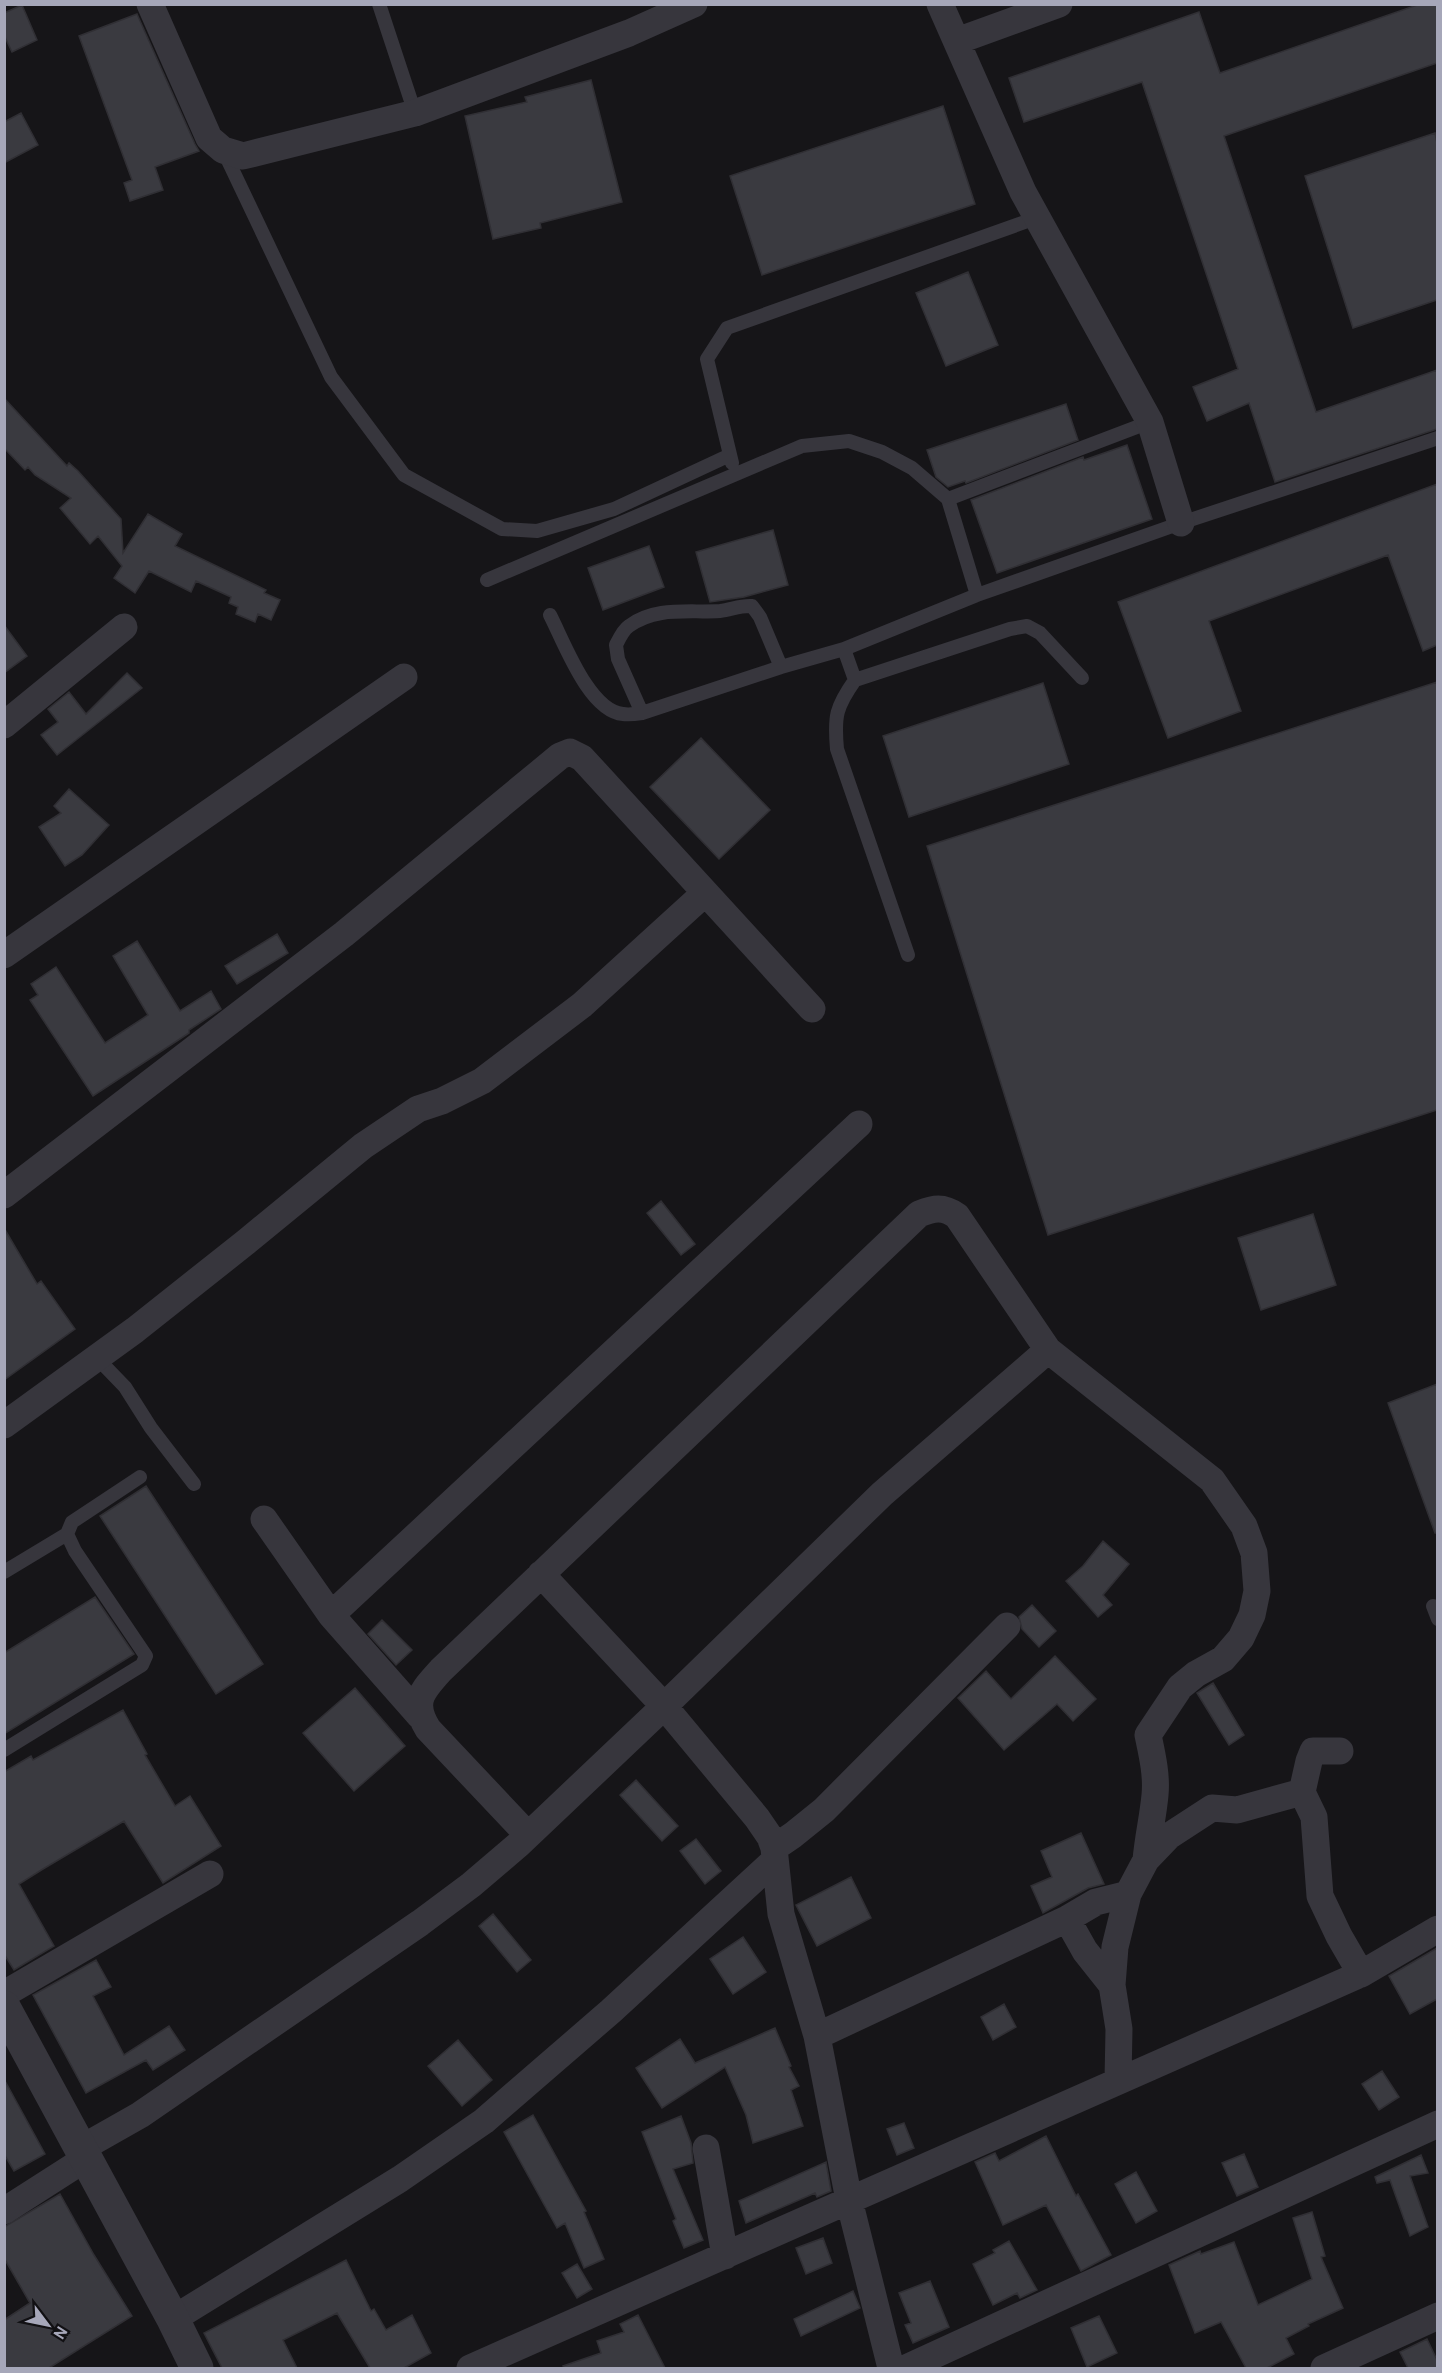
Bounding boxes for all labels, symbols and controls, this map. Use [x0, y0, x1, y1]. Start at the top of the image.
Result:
north arrow [18, 2295, 78, 2355]
text: N [49, 2323, 71, 2343]

